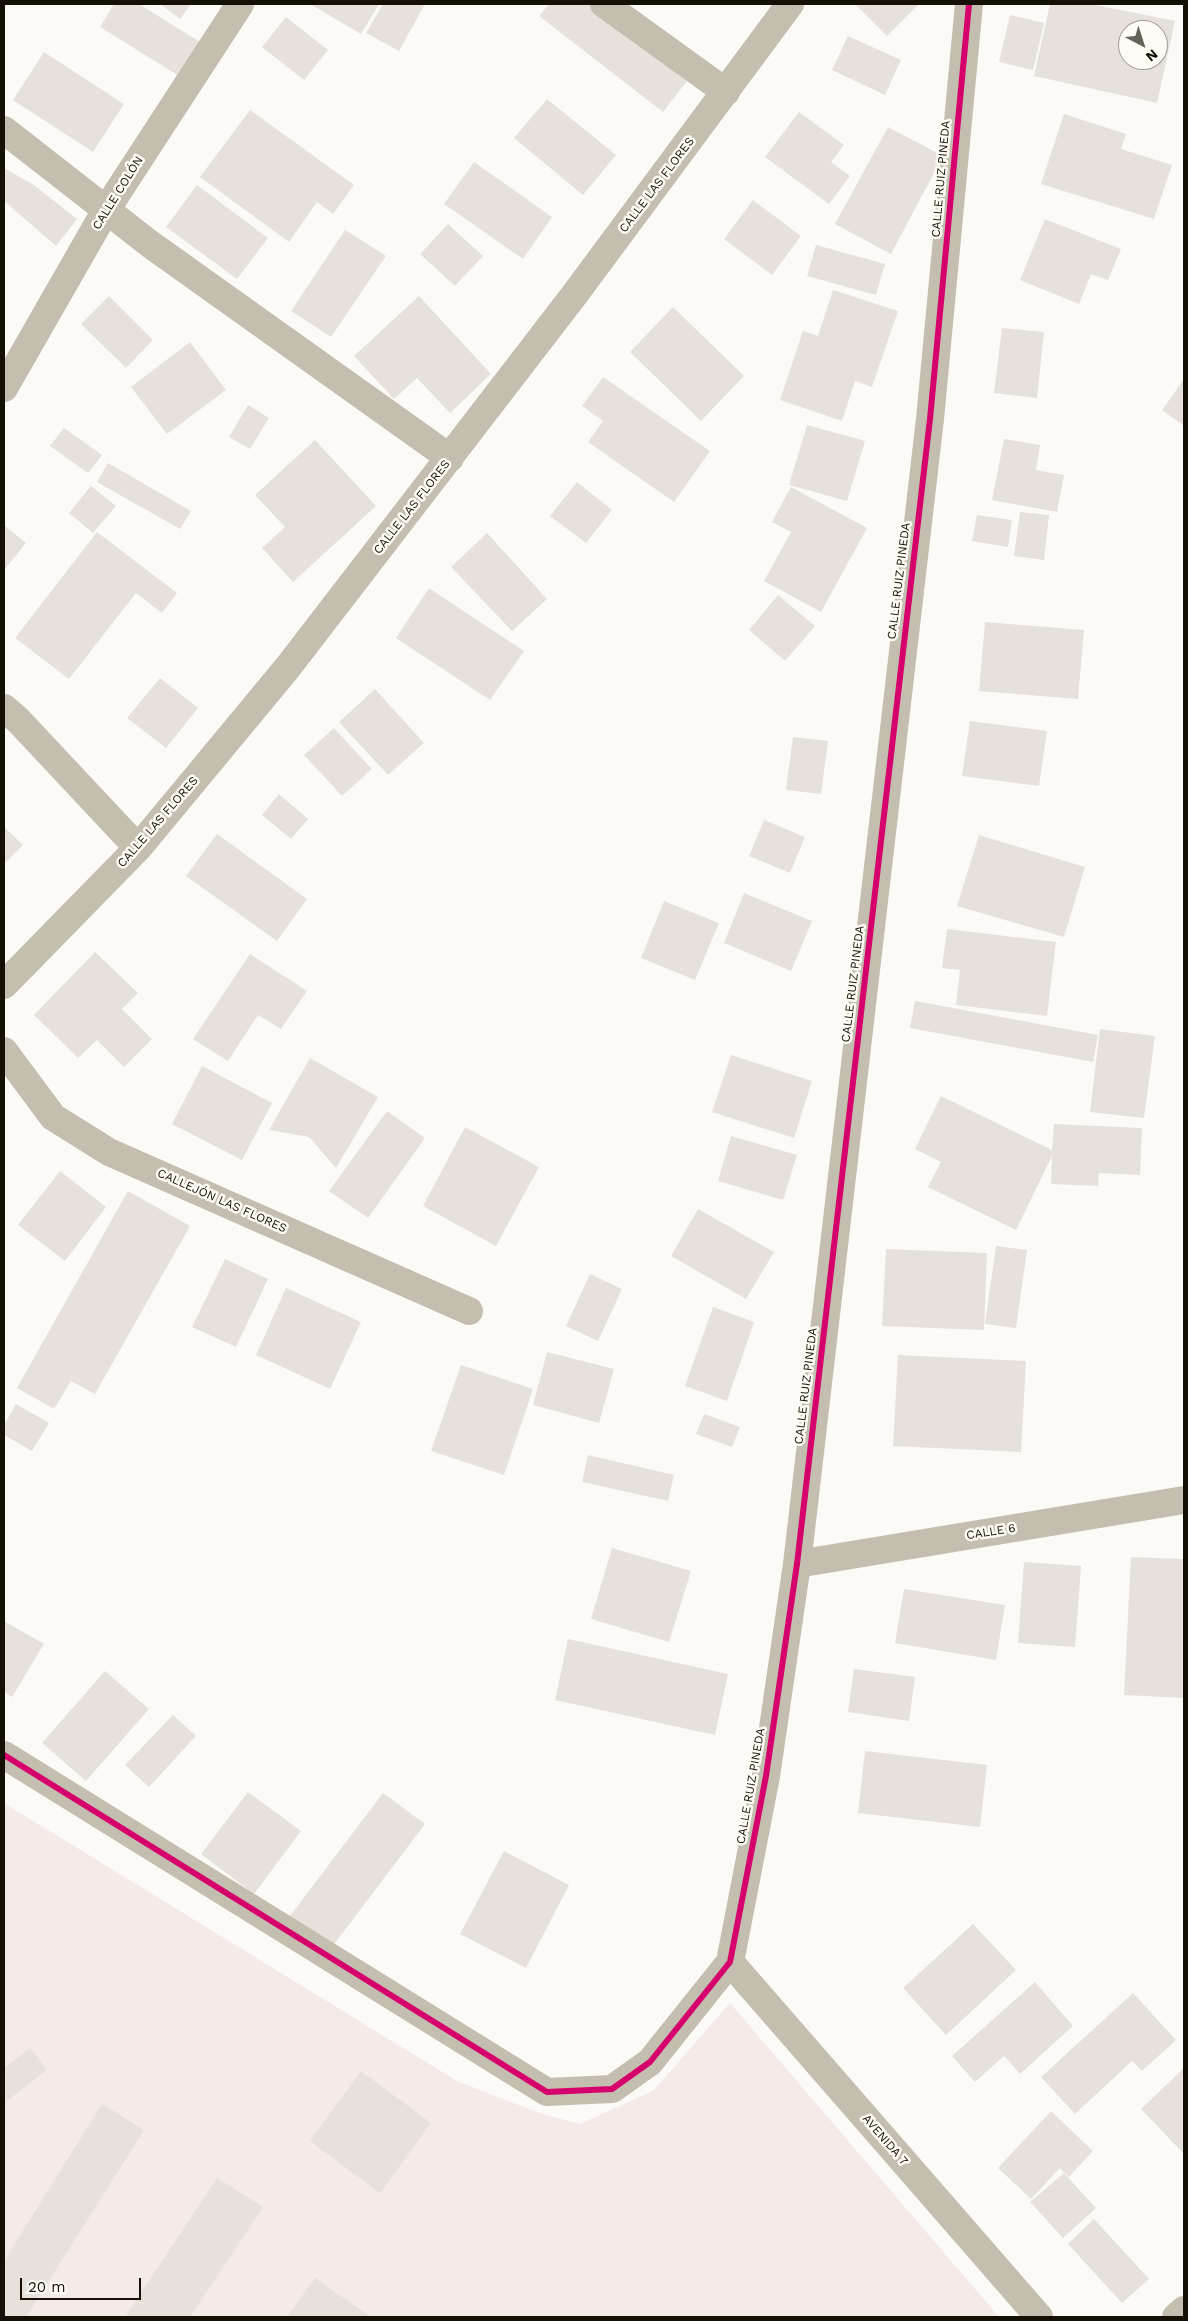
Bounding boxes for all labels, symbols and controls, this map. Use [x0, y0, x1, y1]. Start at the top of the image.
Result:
north arrow [1118, 20, 1168, 70]
text: N [1143, 46, 1161, 65]
street label: CALLE RUIZ PINEDA [929, 120, 953, 238]
street label: CALLE LAS FLORES [616, 135, 698, 235]
street label: CALLE COLÓN [90, 154, 146, 232]
street label: CALLE LAS FLORES [371, 457, 453, 557]
street label: CALLE RUIZ PINEDA [885, 522, 913, 640]
street label: CALLE LAS FLORES [115, 774, 201, 870]
street label: CALLE RUIZ PINEDA [839, 925, 867, 1043]
street label: CALLEJÓN LAS FLORES [155, 1166, 289, 1236]
street label: CALLE RUIZ PINEDA [792, 1327, 820, 1445]
street label: CALLE 6 [965, 1521, 1017, 1543]
street label: CALLE RUIZ PINEDA [734, 1727, 768, 1845]
street label: AVENIDA 7 [859, 2112, 911, 2168]
scale bar [22, 2268, 144, 2300]
text: 20 m [28, 2278, 66, 2296]

